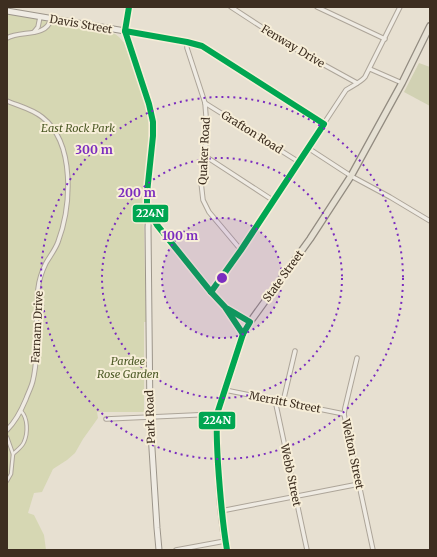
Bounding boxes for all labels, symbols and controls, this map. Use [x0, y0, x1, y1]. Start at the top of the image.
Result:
street label: Davis Street [49, 12, 114, 37]
street label: Fenway Drive [259, 22, 328, 71]
street label: Grafton Road [219, 108, 286, 157]
street label: Quaker Road [195, 117, 213, 185]
park label: East Rock Park [41, 121, 115, 135]
text: 300 m [75, 142, 113, 157]
text: 200 m [118, 185, 156, 200]
line badge: 224N [132, 204, 169, 223]
text: 224N [136, 206, 164, 220]
text: 100 m [162, 228, 198, 243]
street label: State Street [260, 247, 307, 305]
centre of rings [215, 271, 229, 285]
street label: Farnam Drive [28, 290, 46, 364]
park label: Pardee Rose Garden [97, 354, 159, 381]
street label: Merritt Street [248, 388, 323, 416]
street label: Park Road [142, 390, 158, 444]
line badge: 224N [198, 411, 236, 430]
text: 224N [203, 413, 231, 427]
street label: Welton Street [339, 417, 367, 491]
street label: Webb Street [277, 442, 305, 508]

